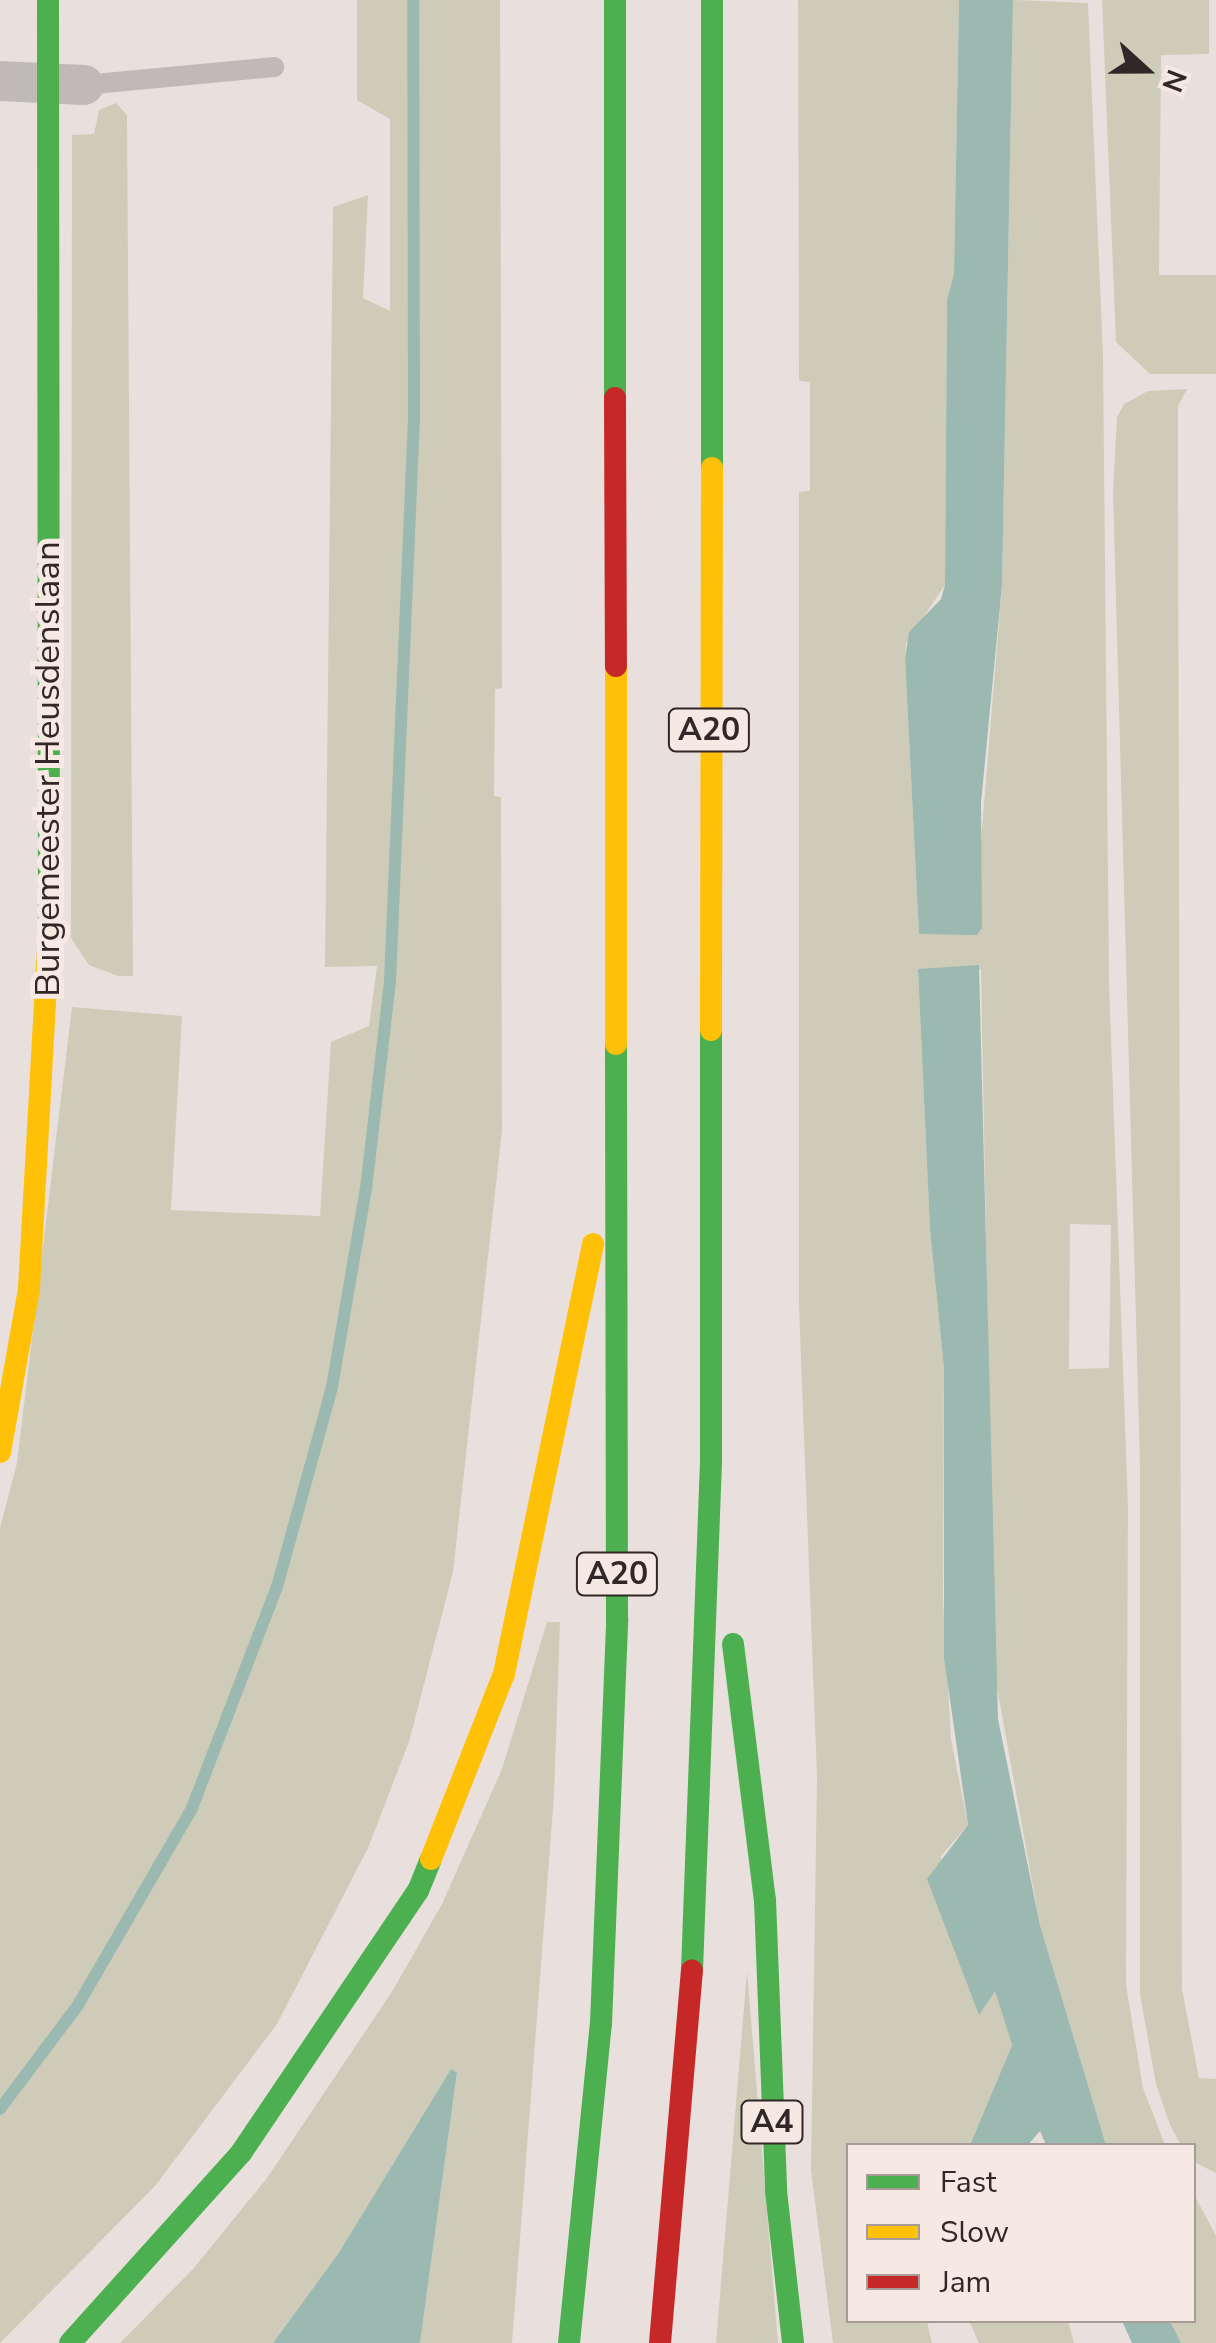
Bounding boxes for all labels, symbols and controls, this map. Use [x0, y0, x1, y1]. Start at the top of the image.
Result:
north arrow [1096, 20, 1196, 120]
text: N [1153, 64, 1196, 97]
street label: Burgemeester Heusdenslaan [27, 541, 69, 997]
road number: A20 [666, 703, 752, 757]
road number: A20 [574, 1547, 660, 1601]
road number: A4 [740, 2095, 804, 2149]
legend [846, 2143, 1196, 2323]
text: Fast [940, 2162, 997, 2203]
text: Slow [940, 2212, 1009, 2253]
text: Jam [940, 2262, 991, 2303]

